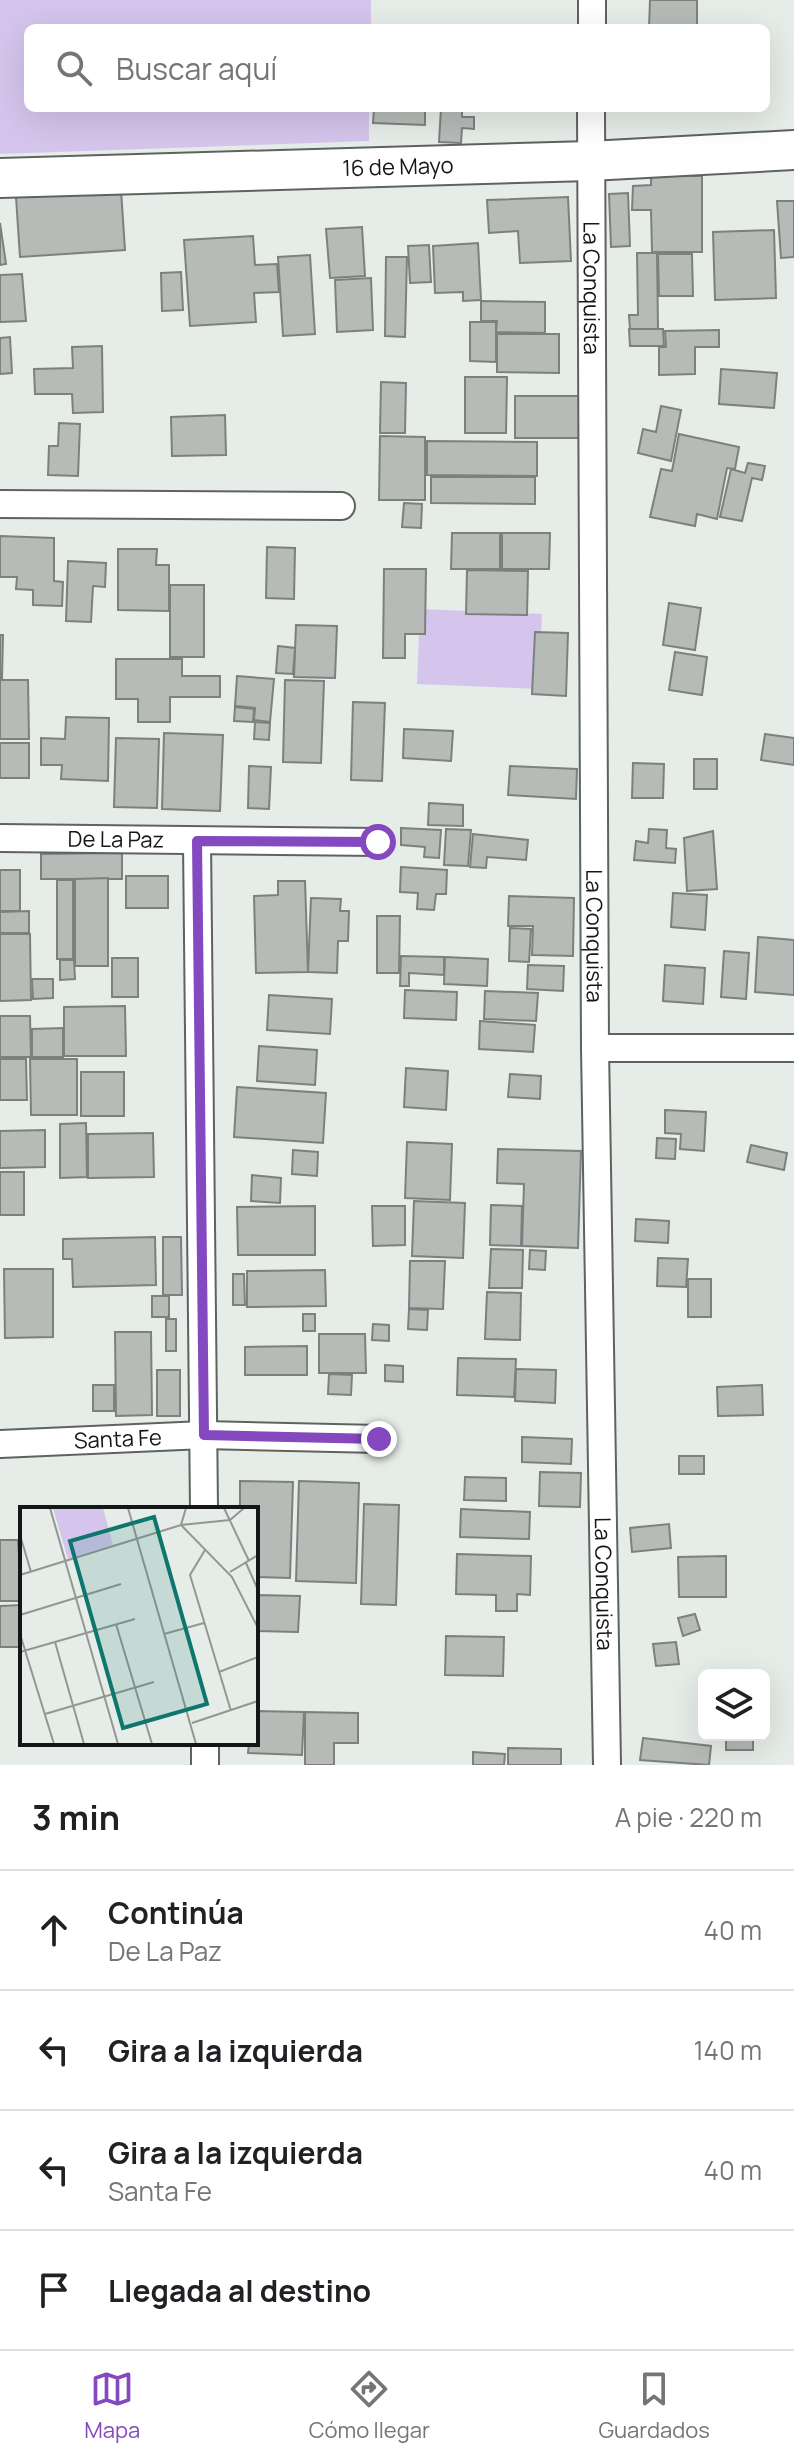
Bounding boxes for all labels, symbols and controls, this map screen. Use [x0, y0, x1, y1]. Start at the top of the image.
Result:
search box [24, 24, 770, 112]
icon: search [52, 46, 96, 90]
text: Buscar aquí [116, 48, 277, 89]
street label: 16 de Mayo [342, 150, 454, 183]
street label: La Conquista [576, 221, 607, 355]
street label: De La Paz [68, 824, 164, 855]
route start [360, 824, 396, 860]
street label: La Conquista [579, 869, 610, 1003]
route end [361, 1421, 397, 1457]
street label: Santa Fe [73, 1422, 163, 1456]
inset map [20, 1507, 258, 1745]
street label: La Conquista [588, 1517, 620, 1651]
map controls [698, 1669, 770, 1741]
button: layers [698, 1669, 770, 1741]
text: 3 min [32, 1794, 120, 1840]
text: A pie · 220 m [615, 1799, 762, 1835]
text: Continúa [108, 1892, 244, 1933]
icon: ahead [32, 1908, 76, 1952]
text: 40 m [704, 1912, 762, 1948]
text: De La Paz [108, 1933, 222, 1969]
icon: left [32, 2028, 76, 2072]
text: Gira a la izquierda [108, 2030, 363, 2071]
text: 140 m [693, 2032, 762, 2068]
text: Gira a la izquierda [108, 2132, 363, 2173]
icon: left [32, 2148, 76, 2192]
text: 40 m [704, 2152, 762, 2188]
text: Santa Fe [108, 2173, 212, 2209]
icon: arrive [32, 2268, 76, 2312]
text: Llegada al destino [108, 2270, 371, 2311]
tab: Mapa [84, 2367, 140, 2445]
tab: Cómo llegar [309, 2367, 430, 2445]
tab: Guardados [598, 2367, 710, 2445]

